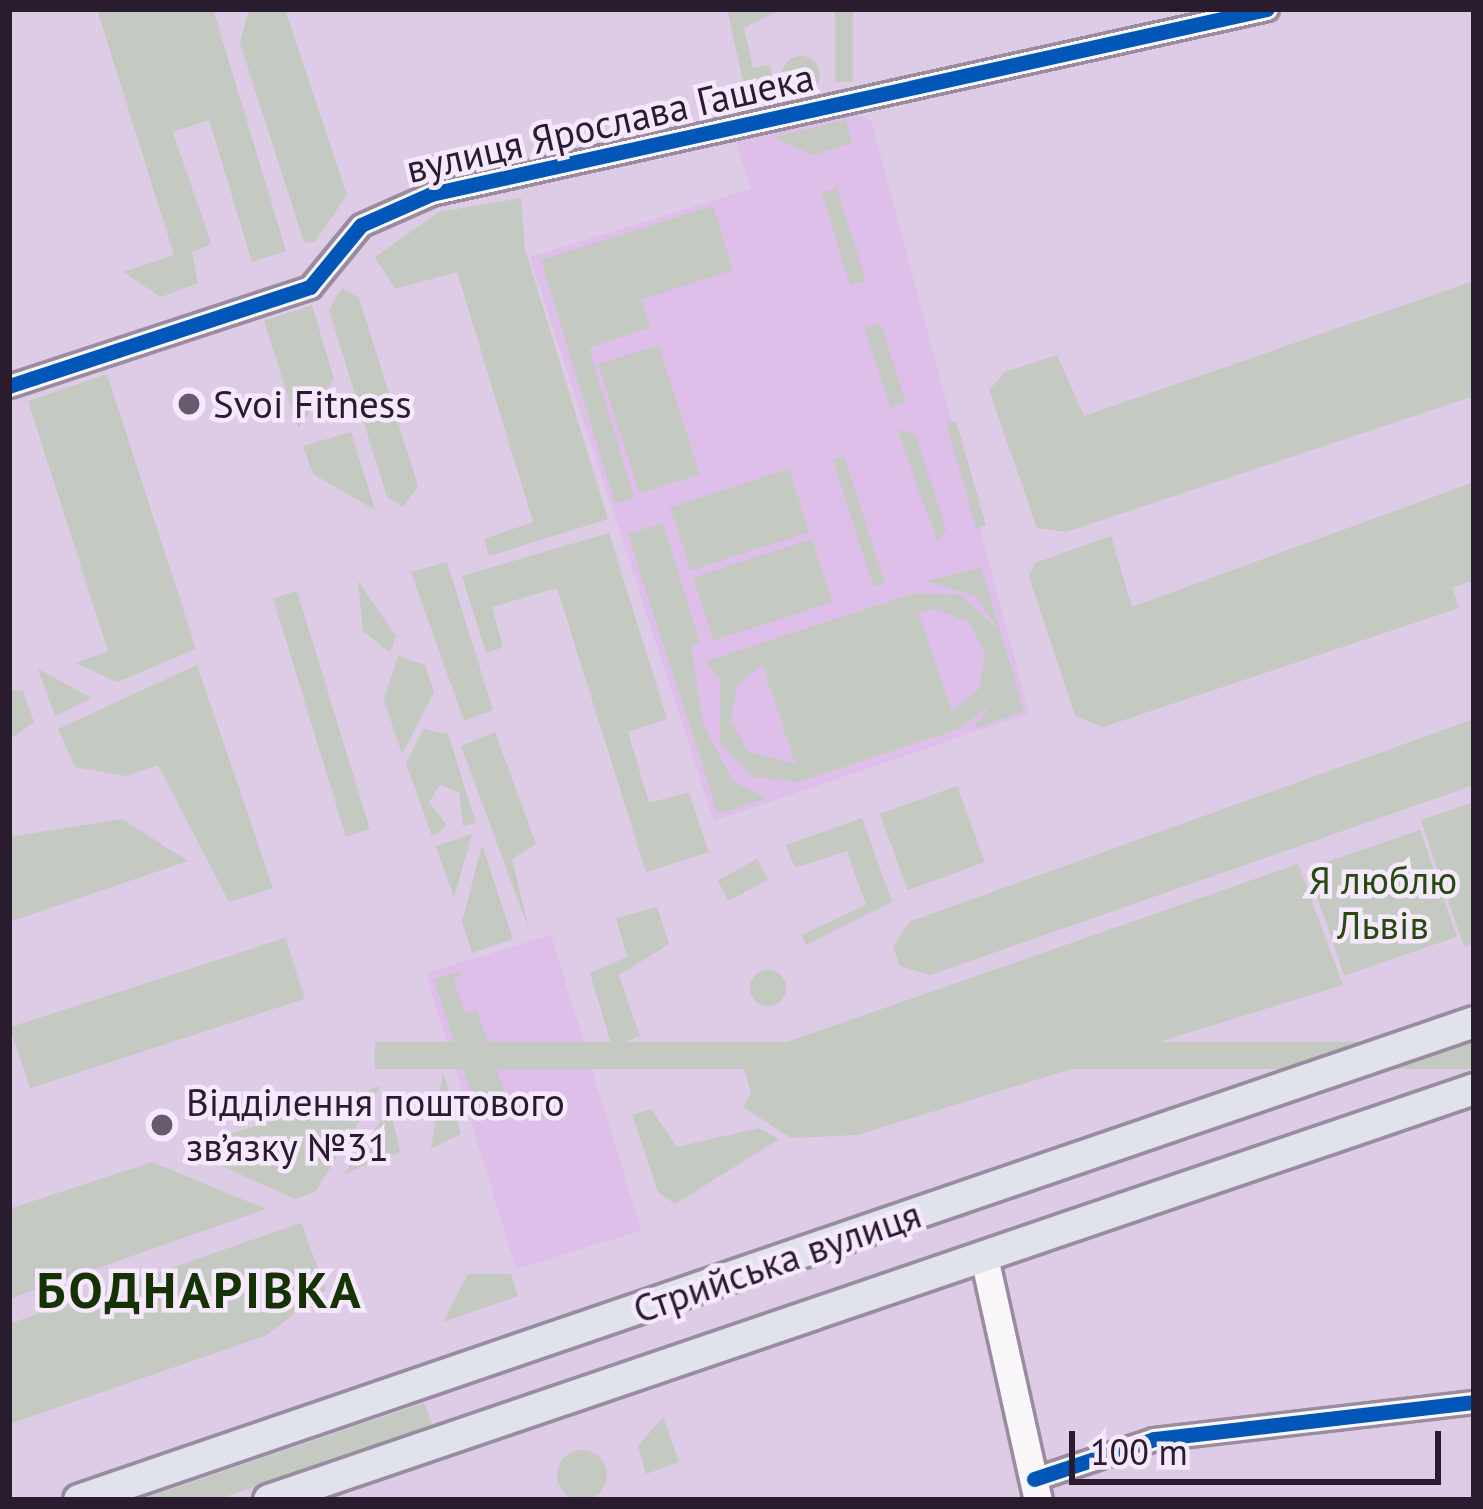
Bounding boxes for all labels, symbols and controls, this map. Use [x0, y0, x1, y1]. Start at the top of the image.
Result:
street label: вулиця Ярослава Гашека [402, 53, 818, 193]
place label: Svoi Fitness [213, 381, 412, 427]
marker: Svoi Fitness [176, 391, 202, 417]
park label: Я люблю Львів [1309, 858, 1457, 949]
place label: Відділення поштового зв’язку №31 [186, 1080, 565, 1171]
marker: Відділення поштового зв’язку №31 [149, 1112, 175, 1138]
street label: Стрийська вулиця [627, 1191, 927, 1333]
district label: БОДНАРІВКА [36, 1258, 364, 1320]
scale bar [1075, 1407, 1447, 1481]
text: 100 m [1090, 1428, 1188, 1475]

